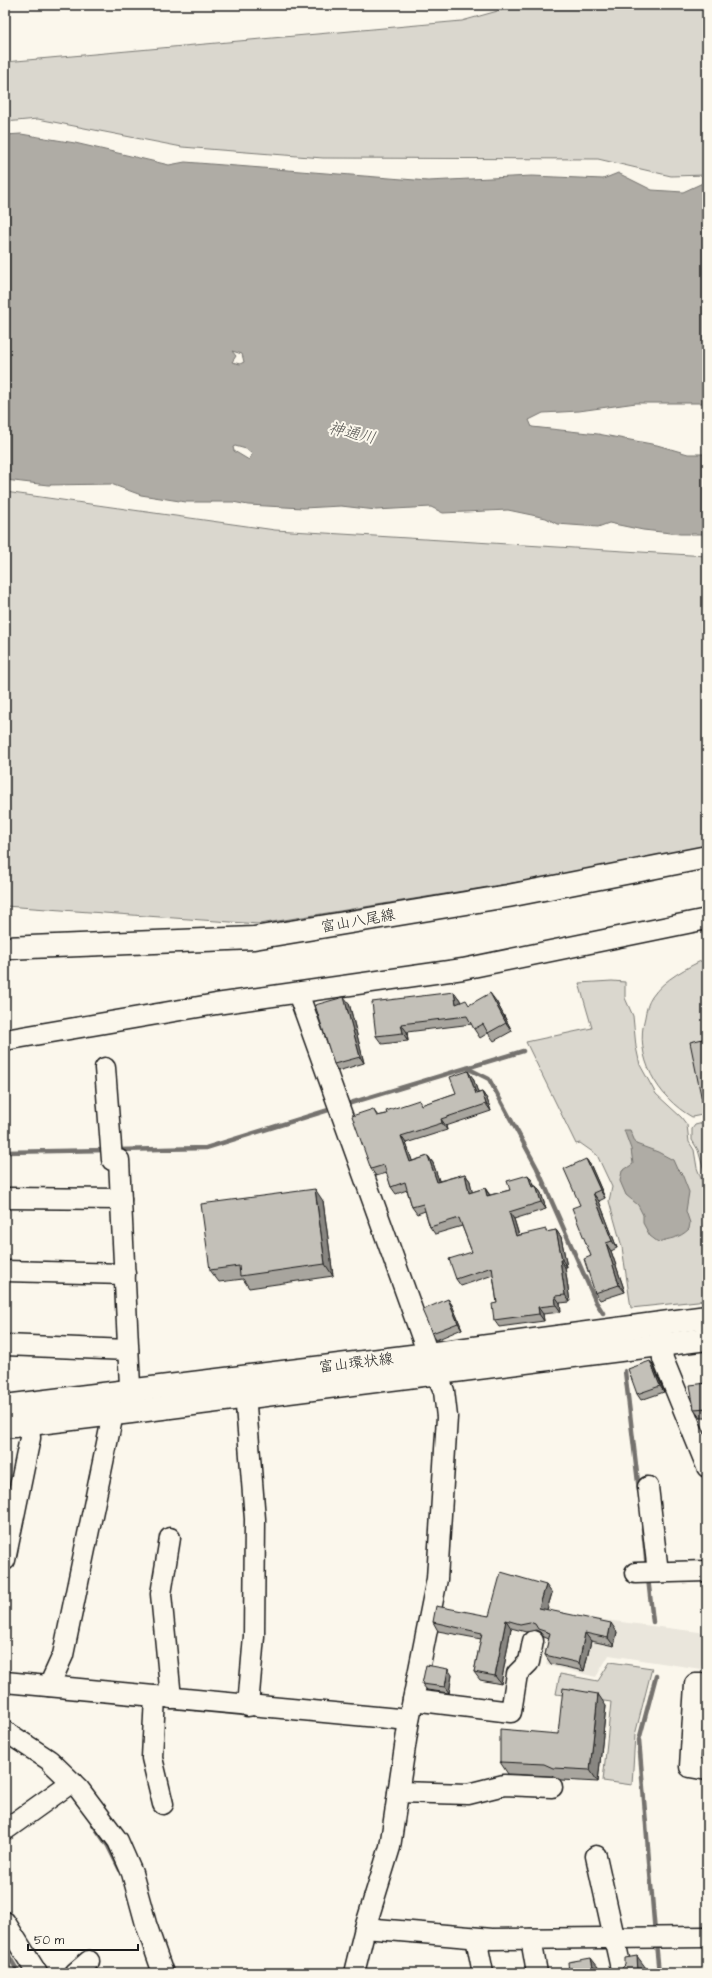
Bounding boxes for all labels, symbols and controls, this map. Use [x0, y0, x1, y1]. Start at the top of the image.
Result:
water label: 神通川 [326, 417, 378, 449]
street label: 富山八尾線 [319, 904, 397, 938]
street label: 富山環状線 [317, 1348, 395, 1378]
scale bar [28, 1926, 138, 1952]
text: 50 m [34, 1932, 65, 1949]

